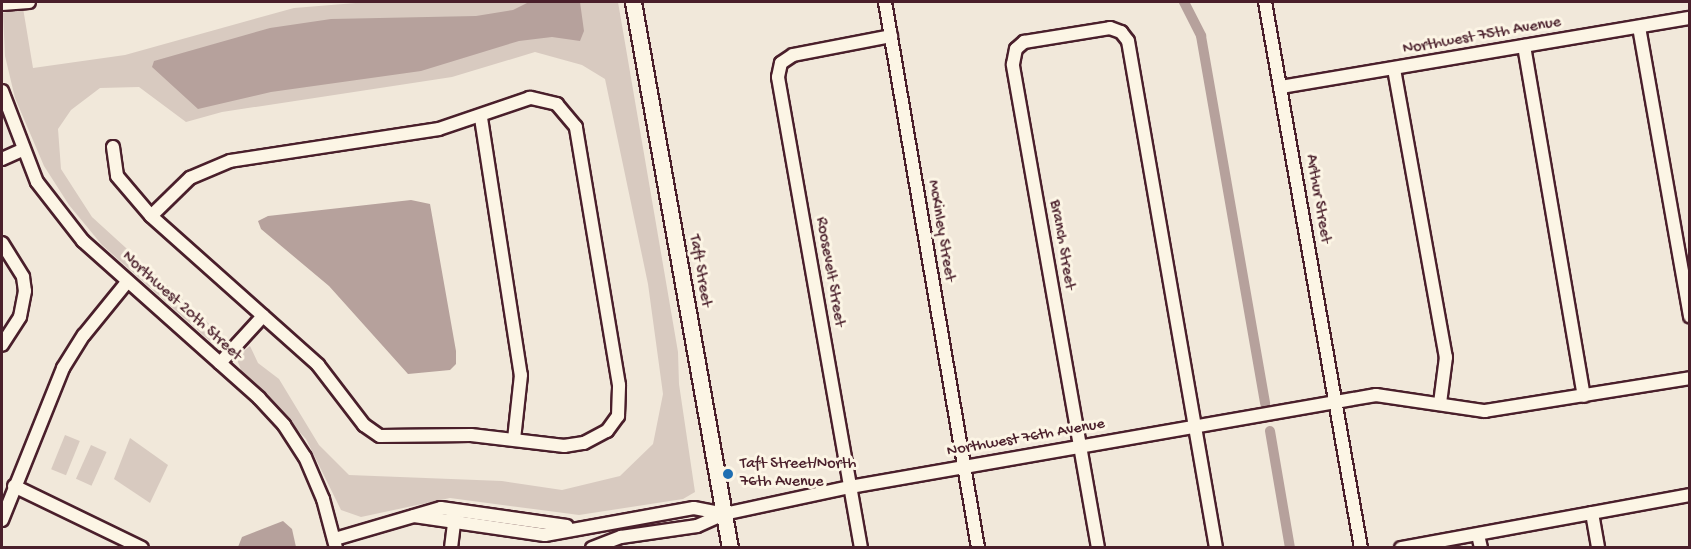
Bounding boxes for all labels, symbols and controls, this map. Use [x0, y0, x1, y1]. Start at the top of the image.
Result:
street label: Northwest 75th Avenue [1401, 14, 1563, 60]
street label: Arthur Street [1300, 153, 1334, 245]
street label: McKinley Street [922, 179, 958, 283]
street label: Branch Street [1044, 199, 1078, 291]
street label: Roosevelt Street [810, 216, 848, 328]
street label: Taft Street [683, 233, 715, 309]
street label: Northwest 20th Street [117, 248, 245, 366]
street label: Northwest 76th Avenue [946, 416, 1106, 462]
place label: Taft Street/North 76th Avenue [740, 455, 856, 493]
marker: Taft Street/North 76th Avenue [721, 467, 735, 481]

